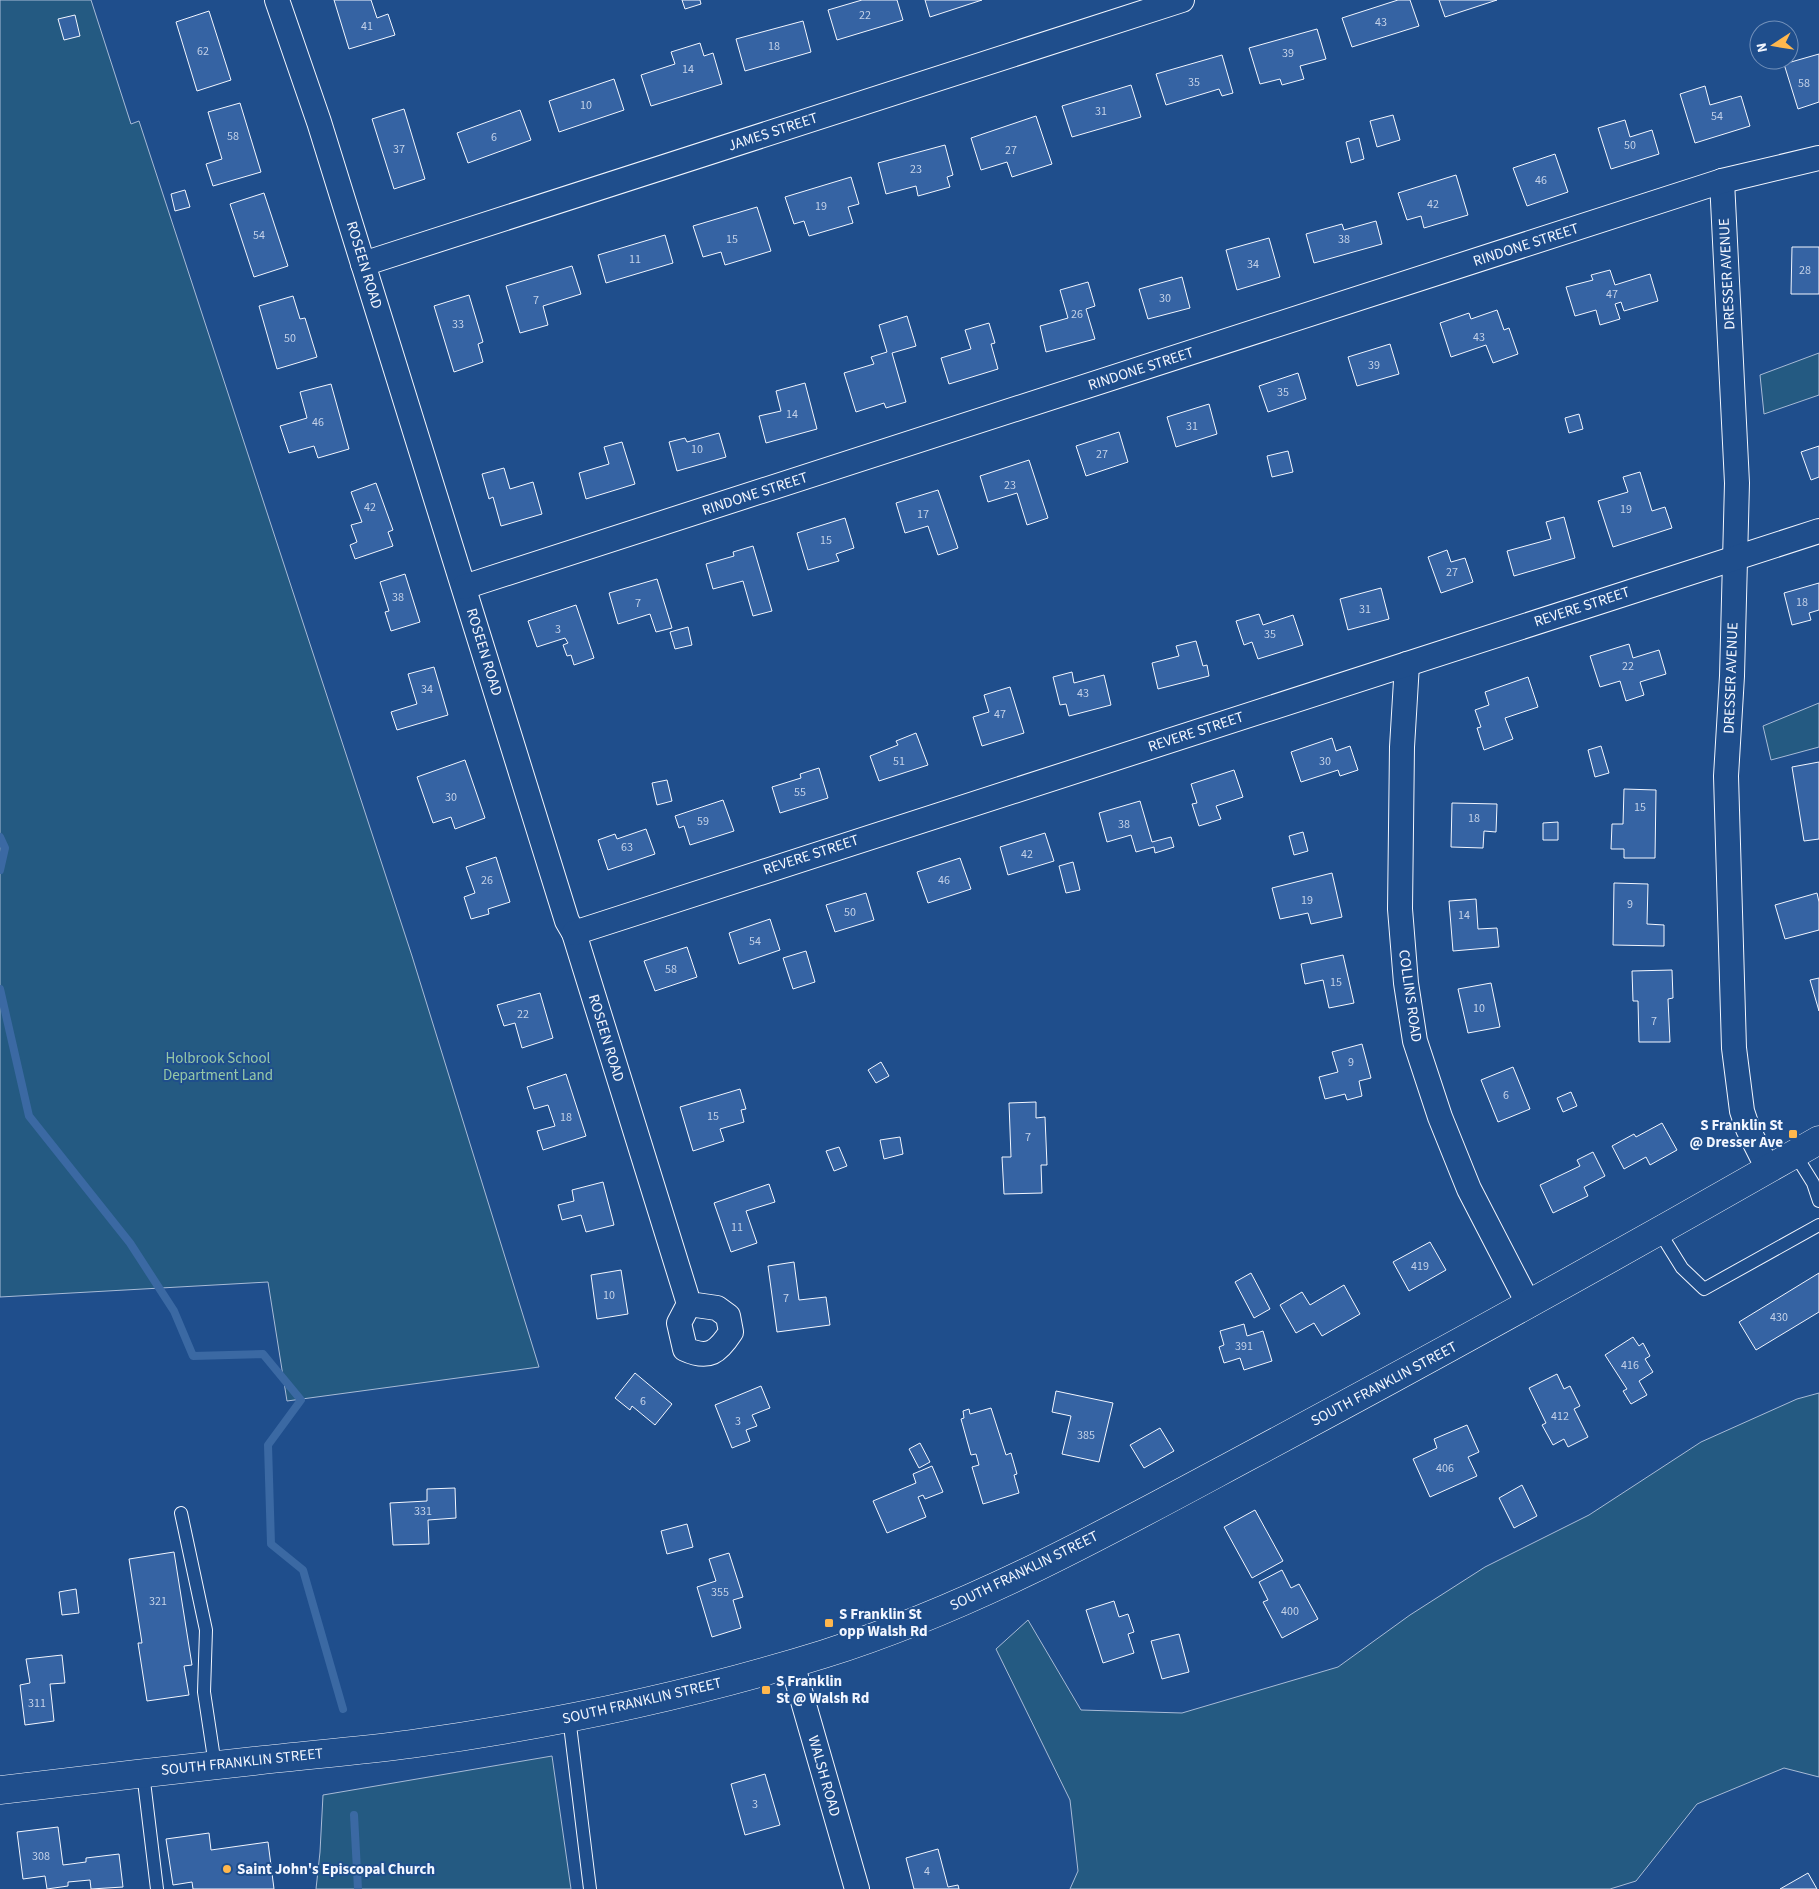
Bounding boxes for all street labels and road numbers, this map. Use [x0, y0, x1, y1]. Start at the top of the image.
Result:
street label: JAMES STREET [725, 108, 821, 156]
street label: RINDONE STREET [1470, 218, 1582, 272]
street label: DRESSER AVENUE [1714, 218, 1740, 330]
street label: ROSEEN ROAD [341, 219, 387, 311]
street label: RINDONE STREET [1085, 342, 1197, 396]
street label: RINDONE STREET [699, 467, 811, 521]
street label: REVERE STREET [1531, 582, 1633, 632]
street label: ROSEEN ROAD [461, 606, 507, 698]
street label: DRESSER AVENUE [1719, 622, 1743, 734]
street label: REVERE STREET [1145, 707, 1247, 757]
street label: REVERE STREET [760, 830, 862, 880]
street label: COLLINS ROAD [1393, 948, 1427, 1044]
street label: ROSEEN ROAD [583, 992, 629, 1084]
street label: SOUTH FRANKLIN STREET [1307, 1336, 1461, 1432]
street label: SOUTH FRANKLIN STREET [946, 1526, 1102, 1616]
street label: SOUTH FRANKLIN STREET [560, 1672, 724, 1730]
street label: WALSH ROAD [802, 1733, 846, 1819]
street label: SOUTH FRANKLIN STREET [160, 1743, 324, 1781]

